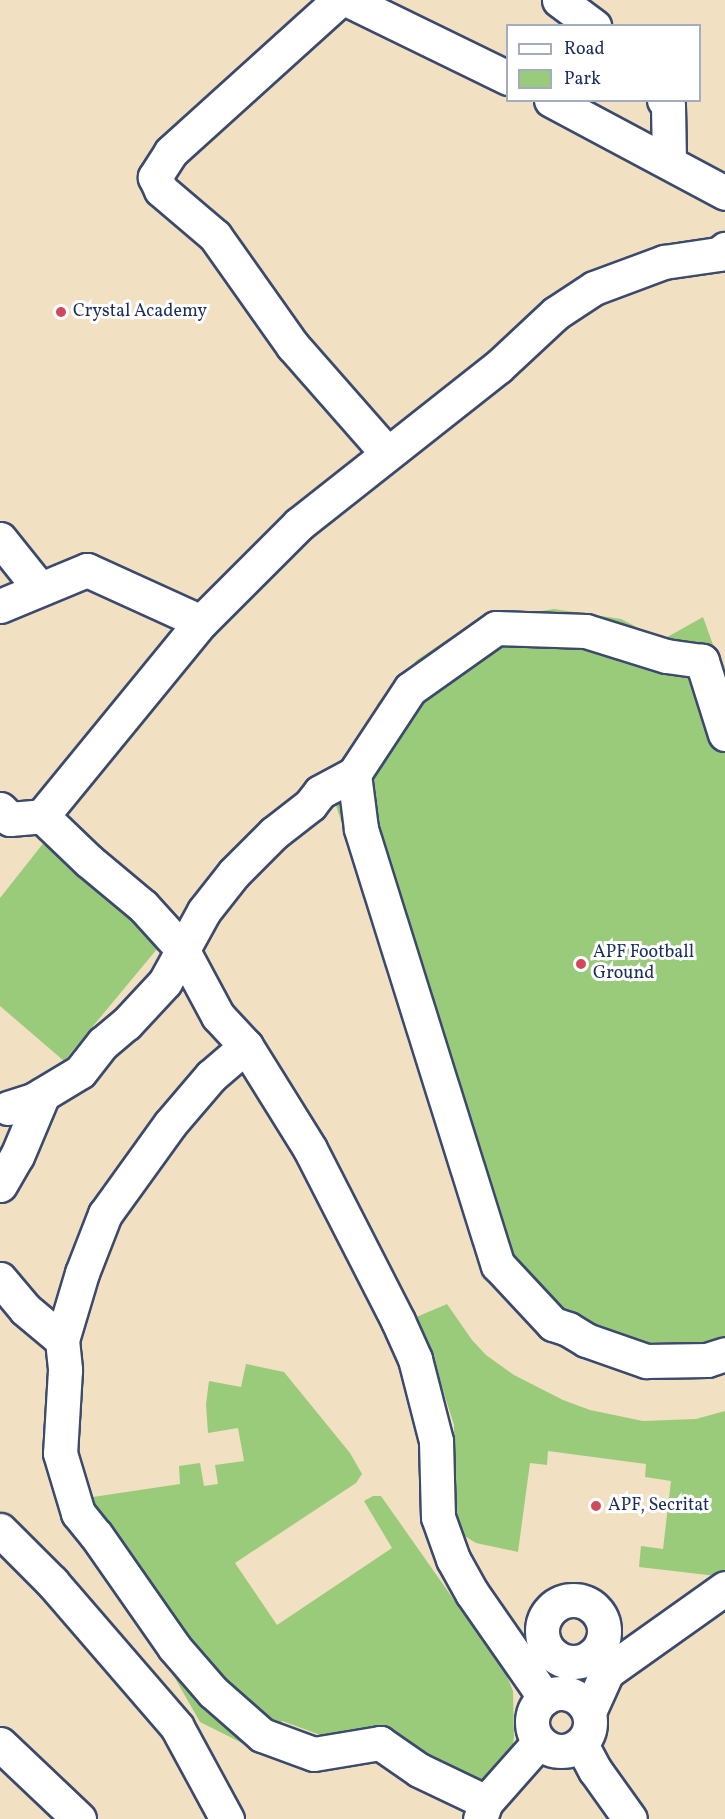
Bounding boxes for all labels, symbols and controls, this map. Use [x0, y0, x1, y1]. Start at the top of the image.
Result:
legend [506, 24, 701, 102]
text: Road [564, 37, 605, 62]
text: Park [564, 67, 601, 92]
place label: Crystal Academy [73, 301, 207, 323]
marker: Crystal Academy [54, 305, 68, 319]
place label: APF Football Ground [593, 943, 694, 986]
marker: APF Football Ground [574, 957, 588, 971]
place label: APF, Secritat [608, 1495, 709, 1517]
marker: APF, Secritat [589, 1499, 603, 1513]

